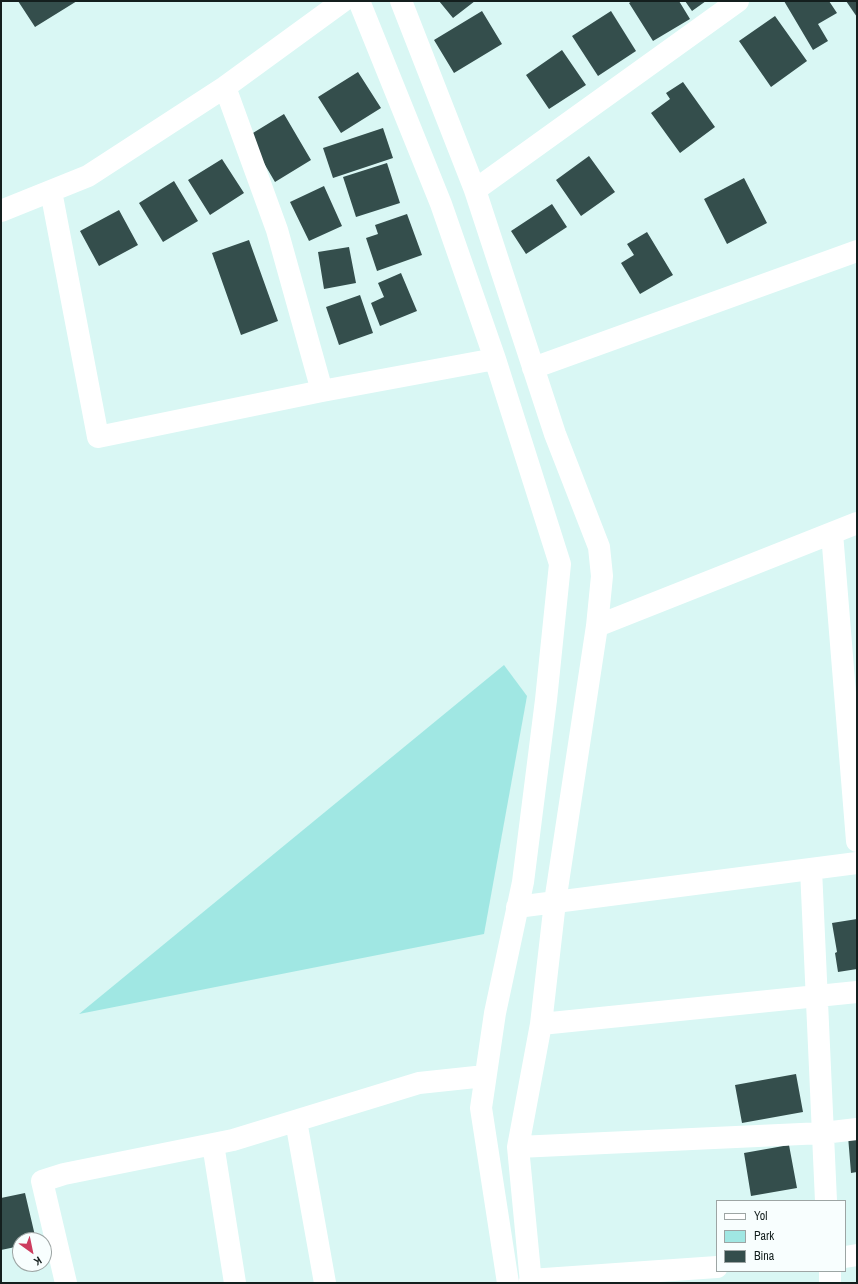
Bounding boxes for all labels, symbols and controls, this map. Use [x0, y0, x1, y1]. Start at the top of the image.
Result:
legend [716, 1200, 846, 1272]
text: Yol [754, 1208, 767, 1224]
text: Park [754, 1228, 774, 1244]
north arrow [12, 1232, 52, 1272]
text: Bina [754, 1248, 774, 1264]
text: K [31, 1254, 45, 1269]

